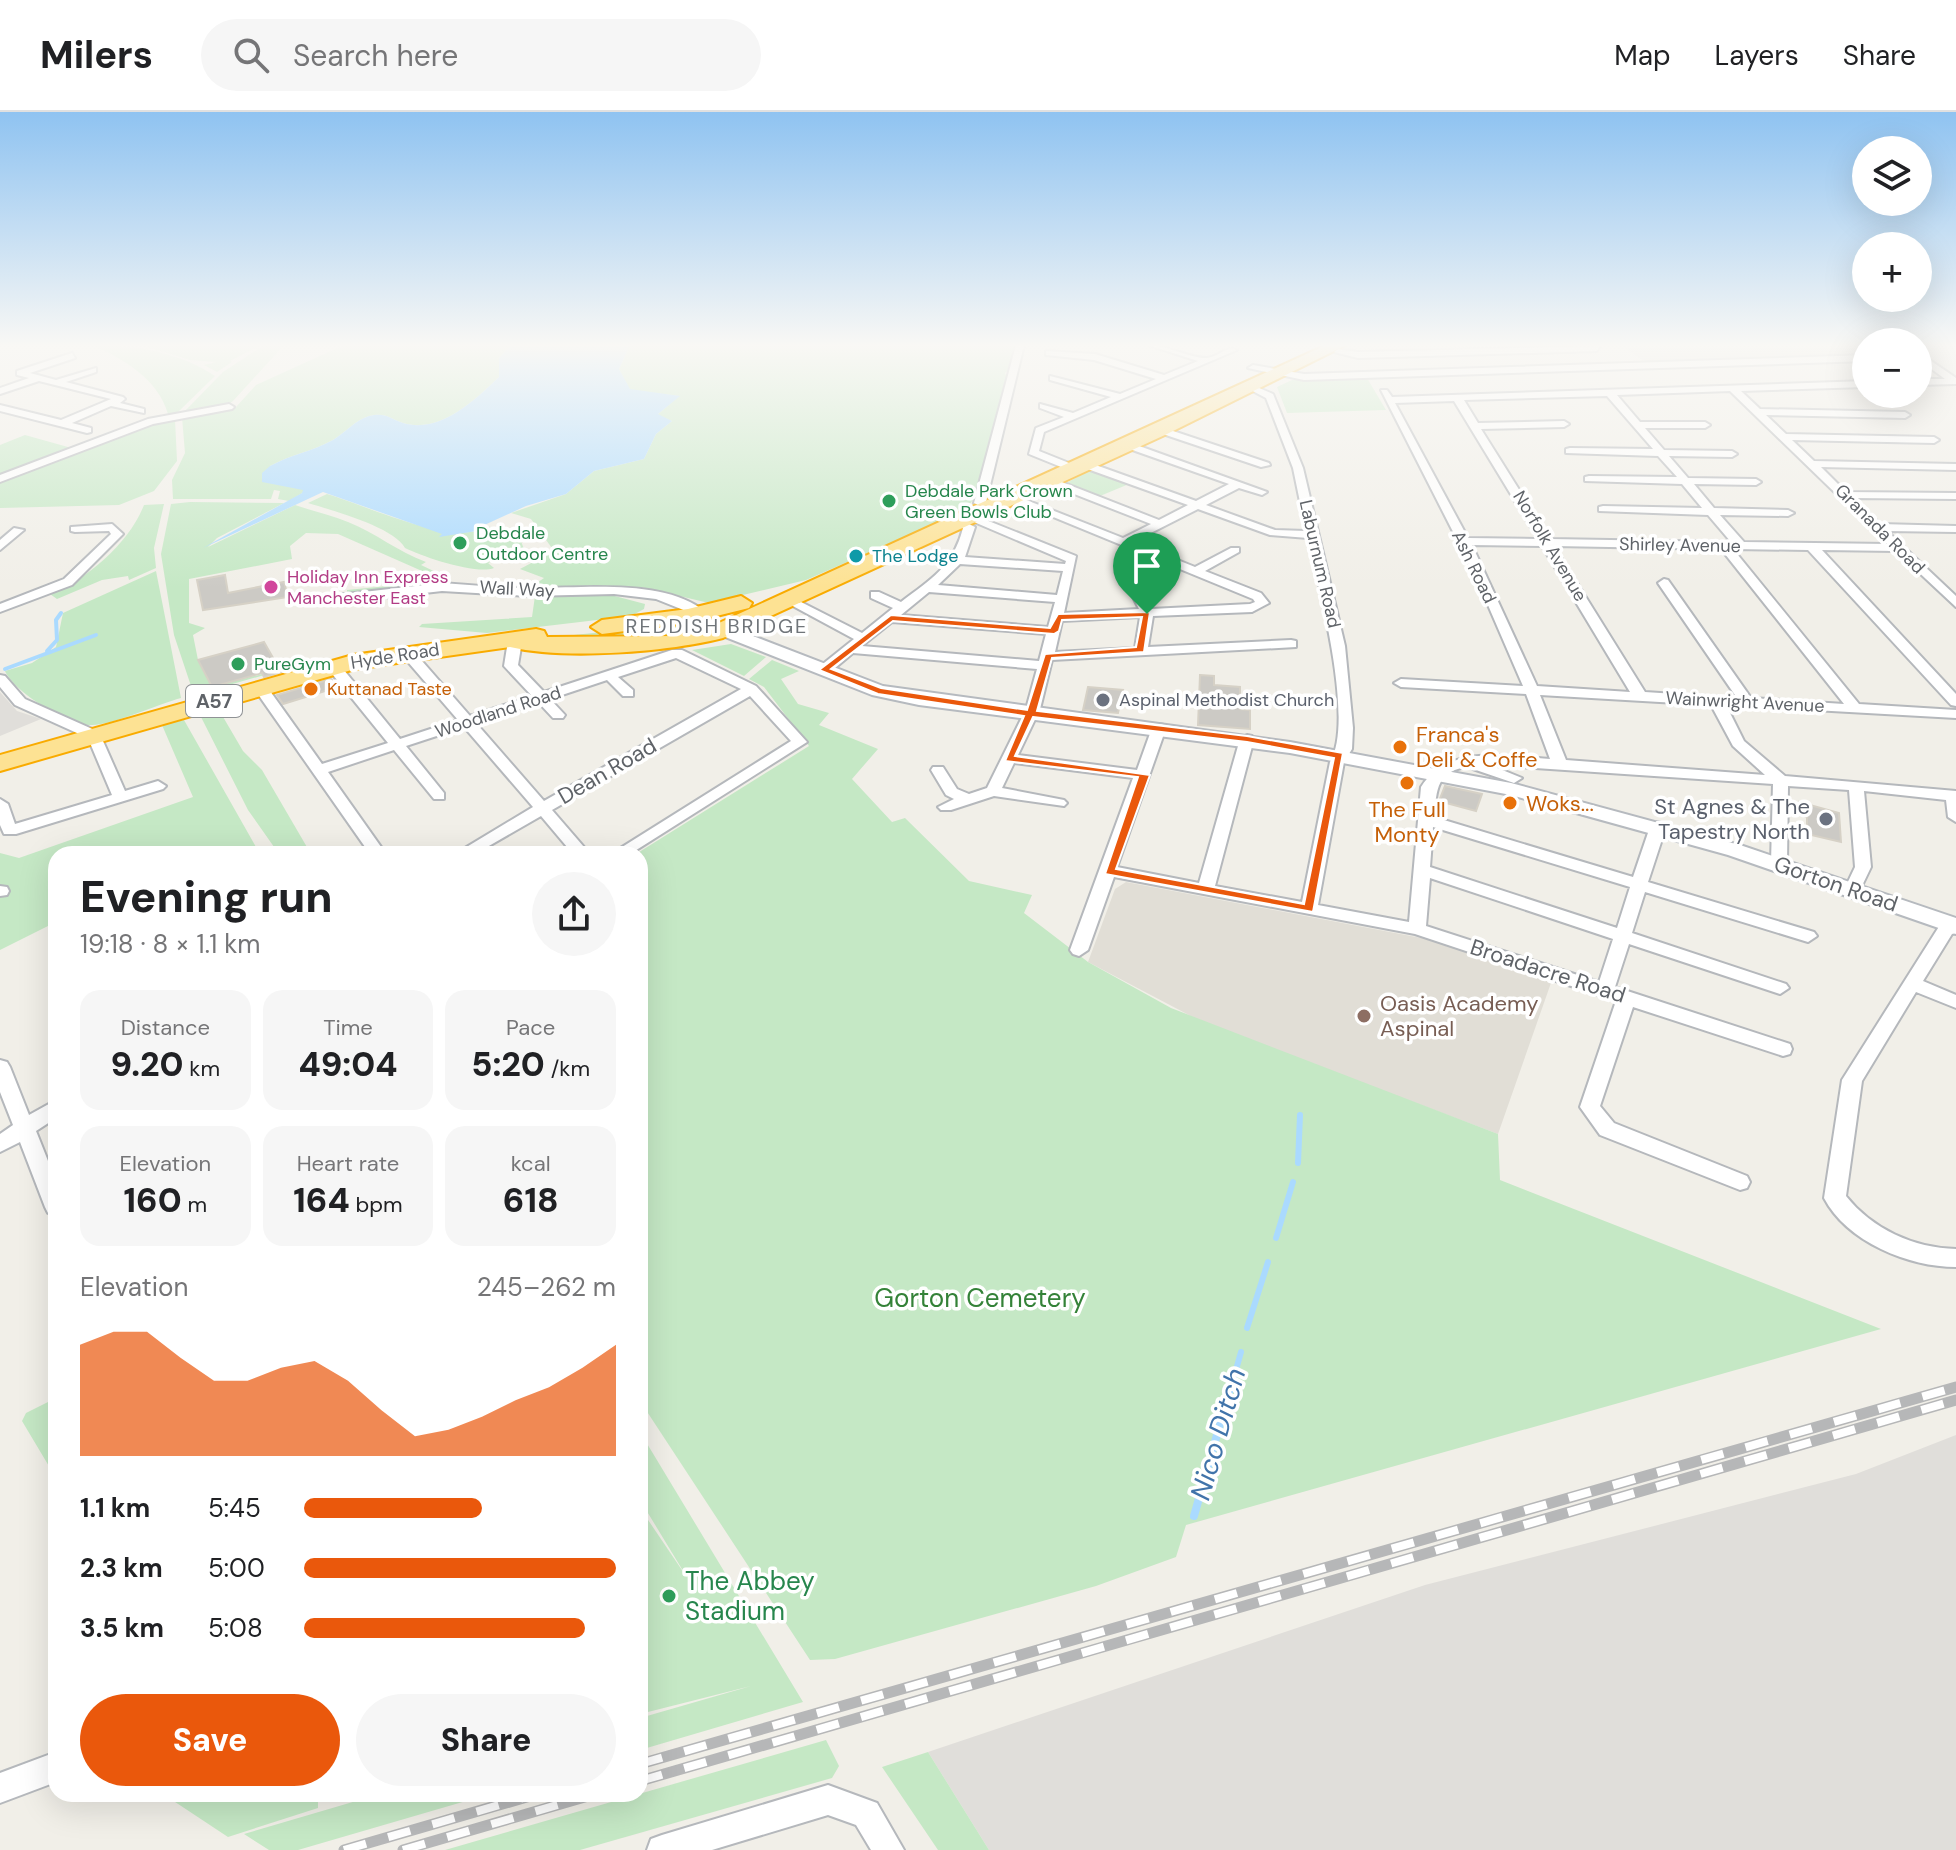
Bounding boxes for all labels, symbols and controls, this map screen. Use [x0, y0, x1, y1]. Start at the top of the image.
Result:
search box [201, 19, 761, 91]
text: Milers [40, 30, 153, 80]
icon: search [229, 33, 273, 77]
text: Search here [293, 36, 458, 75]
text: Map [1614, 37, 1671, 74]
text: Layers [1715, 37, 1799, 74]
text: Share [1843, 37, 1916, 74]
map controls [1852, 136, 1932, 408]
button: layers [1852, 136, 1932, 216]
button: + [1852, 232, 1932, 312]
button: − [1852, 328, 1932, 408]
place label: Debdale Park Crown Green Bowls Club [905, 479, 1073, 524]
street label: Granada Road [1830, 479, 1930, 579]
street label: Norfolk Avenue [1507, 486, 1593, 606]
marker: Debdale Park Crown Green Bowls Club [880, 492, 898, 510]
street label: Laburnum Road [1294, 498, 1346, 630]
place label: Debdale Outdoor Centre [476, 521, 608, 566]
street label: Ash Road [1446, 527, 1502, 607]
pin [1113, 532, 1181, 614]
street label: Shirley Avenue [1619, 532, 1741, 558]
marker: Debdale Outdoor Centre [451, 534, 469, 552]
place label: The Lodge [872, 544, 958, 568]
icon: arrive [1125, 544, 1169, 588]
marker: The Lodge [847, 547, 865, 565]
place label: Holiday Inn Express Manchester East [287, 565, 449, 610]
street label: Wall Way [479, 575, 555, 603]
marker: Holiday Inn Express Manchester East [262, 578, 280, 596]
district label: REDDISH BRIDGE [626, 613, 808, 639]
street label: Hyde Road [349, 637, 441, 675]
place label: PureGym [254, 652, 331, 676]
marker: PureGym [229, 655, 247, 673]
place label: Kuttanad Taste [327, 677, 452, 701]
marker: Kuttanad Taste [302, 680, 320, 698]
street label: Woodland Road [432, 680, 564, 744]
road number: A57 [186, 685, 242, 717]
street label: Wainwright Avenue [1665, 686, 1825, 718]
place label: Aspinal Methodist Church [1119, 688, 1334, 712]
marker: Aspinal Methodist Church [1094, 691, 1112, 709]
place label: Franca's Deli & Coffe [1416, 720, 1538, 774]
street label: Dean Road [552, 731, 662, 811]
marker: Franca's Deli & Coffe [1391, 738, 1409, 756]
marker: The Full Monty [1398, 774, 1416, 792]
place label: Woks... [1526, 789, 1594, 818]
place label: St Agnes & The Tapestry North [1654, 792, 1810, 846]
marker: Woks... [1501, 794, 1519, 812]
place label: The Full Monty [1368, 795, 1446, 849]
marker: St Agnes & The Tapestry North [1817, 810, 1835, 828]
street label: Gorton Road [1770, 849, 1902, 919]
text: Evening run [80, 868, 333, 926]
button: share [532, 872, 616, 956]
text: 19:18 · 8 × 1.1 km [80, 927, 261, 961]
street label: Broadacre Road [1467, 932, 1629, 1010]
place label: Oasis Academy Aspinal [1380, 989, 1539, 1043]
marker: Oasis Academy Aspinal [1355, 1007, 1373, 1025]
text: Distance [121, 1013, 210, 1042]
text: Time [323, 1013, 373, 1042]
text: Pace [506, 1013, 555, 1042]
text: 9.20 [111, 1042, 184, 1087]
text: 49:04 [299, 1042, 397, 1087]
text: 5:20 [471, 1042, 545, 1087]
text: km [184, 1054, 220, 1083]
text: /km [545, 1054, 590, 1083]
text: Elevation [119, 1149, 211, 1178]
text: Heart rate [297, 1149, 399, 1178]
text: kcal [511, 1149, 551, 1178]
text: 160 [124, 1178, 182, 1223]
text: 164 [293, 1178, 350, 1223]
text: 618 [503, 1178, 559, 1223]
text: m [182, 1190, 207, 1219]
text: bpm [350, 1190, 403, 1219]
text: Elevation [80, 1270, 188, 1304]
text: 245–262 m [477, 1270, 616, 1304]
park label: Gorton Cemetery [874, 1281, 1086, 1315]
water label: Nico Ditch [1182, 1364, 1254, 1504]
text: 1.1 km [80, 1491, 150, 1525]
text: 5:45 [208, 1491, 261, 1525]
text: 2.3 km [80, 1551, 163, 1585]
text: 5:00 [208, 1551, 265, 1585]
place label: The Abbey Stadium [685, 1564, 815, 1628]
marker: The Abbey Stadium [660, 1587, 678, 1605]
text: 3.5 km [80, 1611, 164, 1645]
text: 5:08 [208, 1611, 263, 1645]
button: Save [80, 1694, 340, 1786]
button: Share [356, 1694, 616, 1786]

